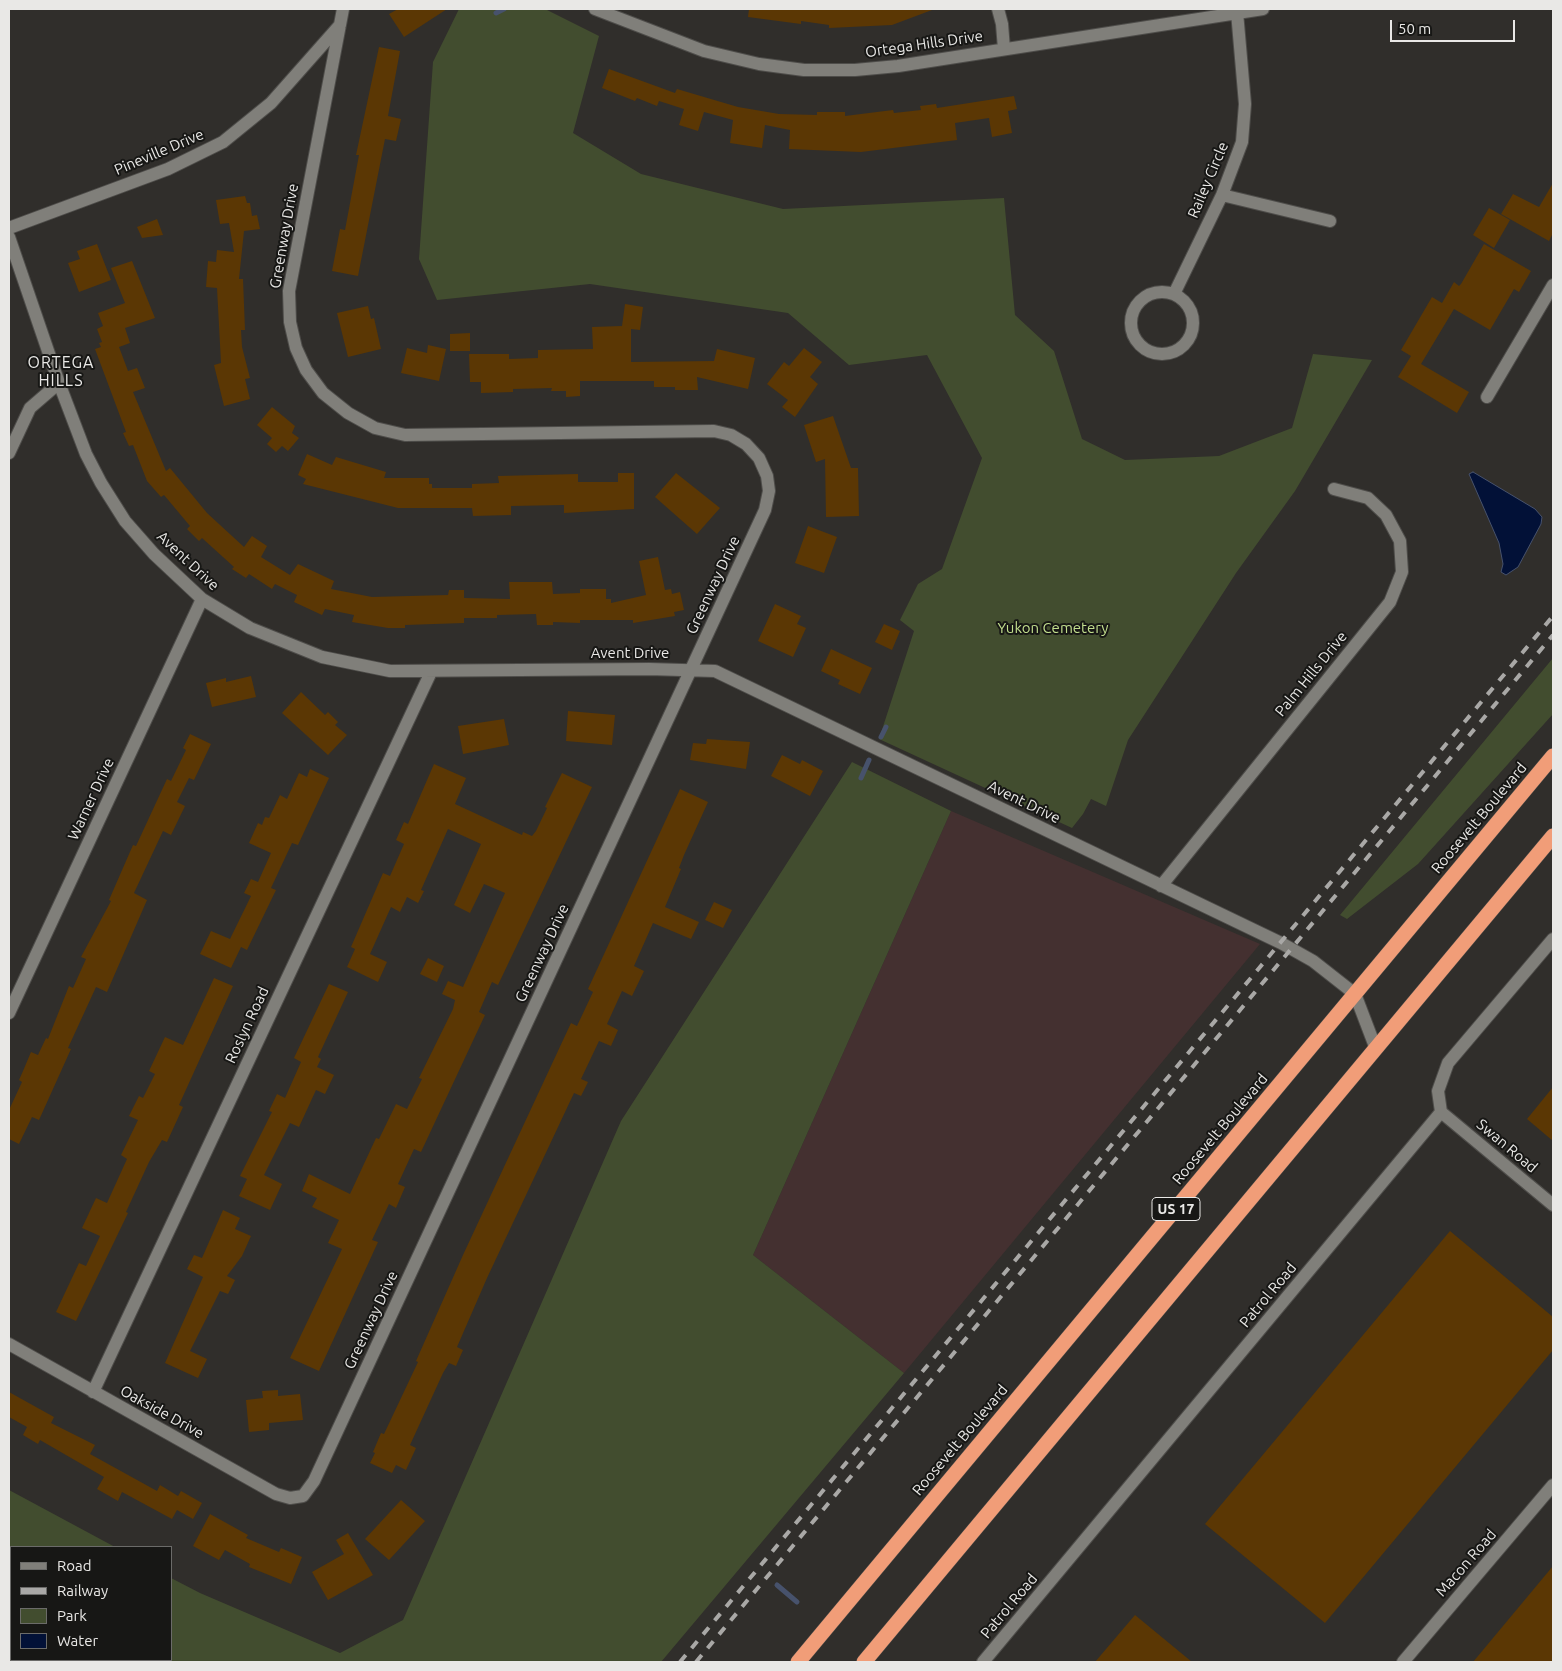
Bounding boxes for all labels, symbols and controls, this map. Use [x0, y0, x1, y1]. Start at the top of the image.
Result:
scale bar [1392, 10, 1517, 42]
text: 50 m [1398, 20, 1431, 37]
street label: Ortega Hills Drive [864, 27, 984, 61]
street label: Pineville Drive [112, 125, 206, 179]
street label: Railey Circle [1184, 139, 1232, 221]
street label: Greenway Drive [266, 182, 302, 290]
district label: ORTEGA HILLS [27, 353, 95, 391]
street label: Avent Drive [153, 528, 223, 594]
street label: Greenway Drive [682, 533, 744, 637]
park label: Yukon Cemetery [997, 619, 1109, 637]
street label: Palm Hills Drive [1271, 628, 1351, 720]
street label: Avent Drive [591, 644, 669, 662]
street label: Warner Drive [64, 755, 118, 843]
street label: Roosevelt Boulevard [1427, 759, 1531, 877]
street label: Avent Drive [985, 777, 1063, 827]
street label: Greenway Drive [511, 901, 573, 1005]
street label: Roslyn Road [221, 984, 273, 1066]
street label: Roosevelt Boulevard [1168, 1070, 1272, 1188]
street label: Swan Road [1473, 1115, 1541, 1177]
road number: US 17 [1152, 1198, 1200, 1220]
street label: Patrol Road [1236, 1259, 1300, 1331]
street label: Greenway Drive [340, 1268, 402, 1372]
street label: Roosevelt Boulevard [908, 1381, 1012, 1499]
street label: Oakside Drive [117, 1382, 207, 1442]
street label: Macon Road [1432, 1526, 1500, 1600]
legend [10, 1546, 172, 1661]
text: Road [57, 1557, 92, 1574]
street label: Patrol Road [977, 1570, 1041, 1642]
text: Railway [57, 1582, 108, 1599]
text: Park [57, 1607, 87, 1624]
text: Water [57, 1632, 98, 1649]

